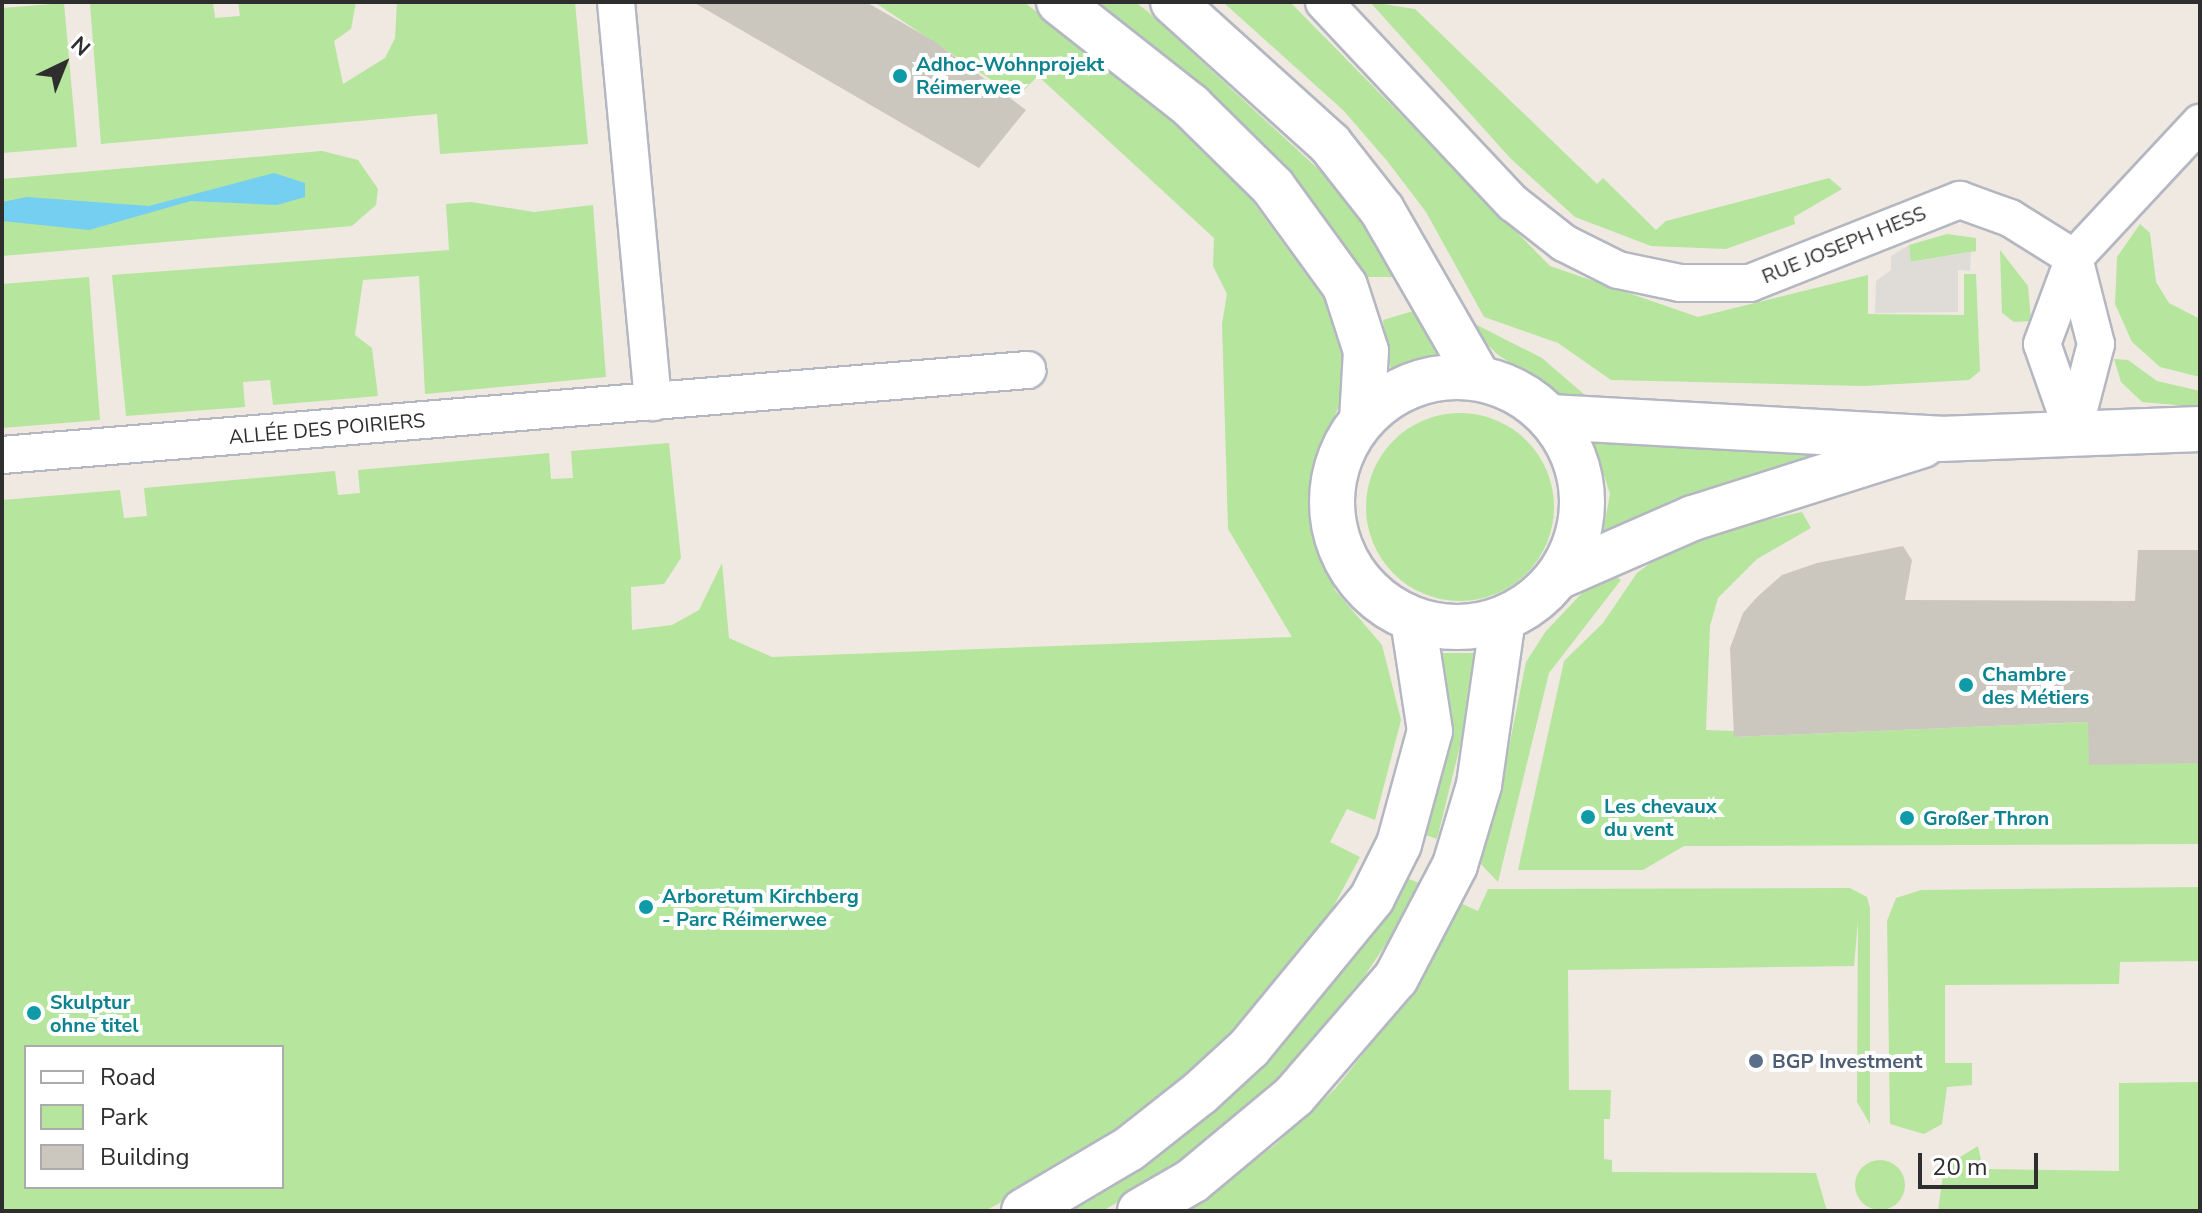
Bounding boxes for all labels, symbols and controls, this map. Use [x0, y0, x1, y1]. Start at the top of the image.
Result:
north arrow [24, 24, 104, 104]
text: N [64, 30, 97, 63]
place label: Adhoc-Wohnprojekt Réimerwee [916, 52, 1104, 99]
marker: Adhoc-Wohnprojekt Réimerwee [891, 67, 909, 85]
street label: RUE JOSEPH HESS [1758, 201, 1930, 289]
street label: ALLÉE DES POIRIERS [228, 408, 426, 450]
place label: Chambre des Métiers [1982, 662, 2089, 709]
marker: Chambre des Métiers [1957, 676, 1975, 694]
place label: Les chevaux du vent [1604, 794, 1717, 841]
place label: Großer Thron [1923, 806, 2049, 830]
marker: Les chevaux du vent [1579, 808, 1597, 826]
marker: Großer Thron [1898, 809, 1916, 827]
place label: Arboretum Kirchberg - Parc Réimerwee [662, 884, 859, 931]
marker: Arboretum Kirchberg - Parc Réimerwee [637, 898, 655, 916]
place label: Skulptur ohne titel [50, 990, 139, 1037]
marker: Skulptur ohne titel [25, 1004, 43, 1022]
legend [24, 1045, 284, 1189]
place label: BGP Investment [1772, 1049, 1922, 1073]
marker: BGP Investment [1747, 1052, 1765, 1070]
text: Road [100, 1061, 156, 1093]
text: Park [100, 1101, 148, 1133]
scale bar [1922, 1137, 2042, 1187]
text: Building [100, 1141, 190, 1173]
text: 20 m [1932, 1151, 1988, 1183]

